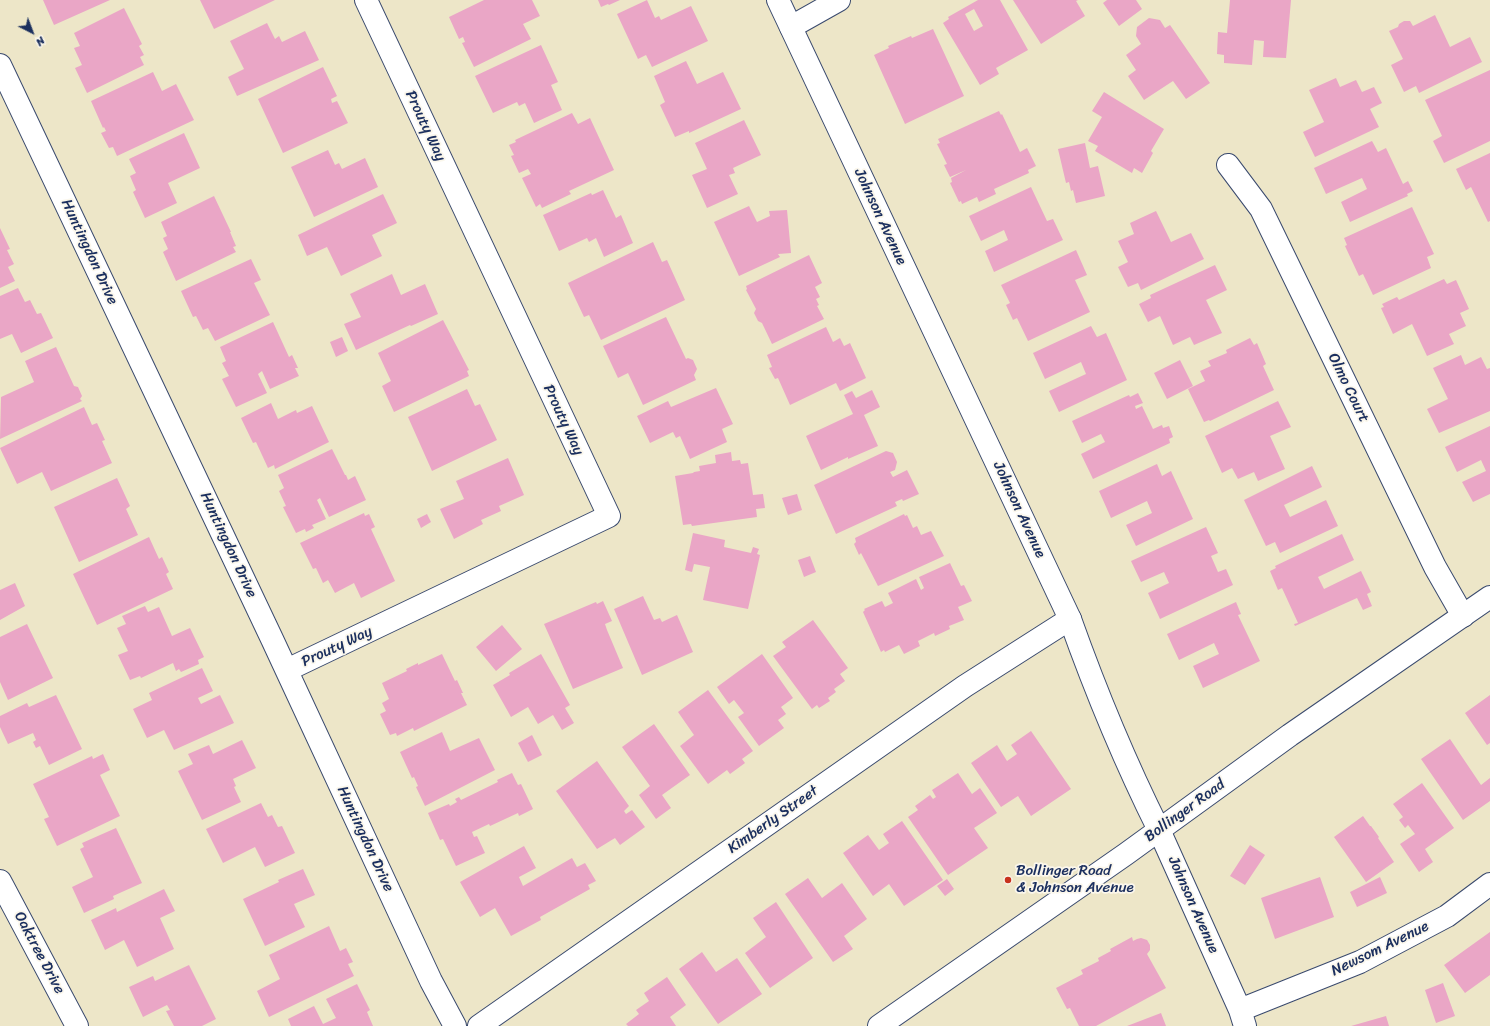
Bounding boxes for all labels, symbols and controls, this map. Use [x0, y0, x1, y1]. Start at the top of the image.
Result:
north arrow [12, 12, 52, 52]
text: N [31, 32, 50, 51]
street label: Prouty Way [401, 88, 449, 164]
street label: Johnson Avenue [850, 166, 910, 268]
street label: Huntingdon Drive [57, 196, 121, 308]
street label: Olmo Court [1324, 350, 1372, 426]
street label: Prouty Way [539, 382, 587, 458]
street label: Johnson Avenue [989, 459, 1049, 561]
street label: Huntingdon Drive [196, 489, 260, 601]
street label: Prouty Way [299, 623, 375, 671]
street label: Bollinger Road [1141, 776, 1229, 846]
street label: Kimberly Street [724, 782, 822, 858]
street label: Huntingdon Drive [333, 783, 397, 895]
street label: Johnson Avenue [1164, 854, 1222, 956]
place label: Bollinger Road & Johnson Avenue [1016, 862, 1134, 897]
marker: Bollinger Road & Johnson Avenue [1003, 875, 1013, 885]
street label: Oaktree Drive [10, 909, 68, 997]
street label: Newsom Avenue [1328, 918, 1432, 980]

